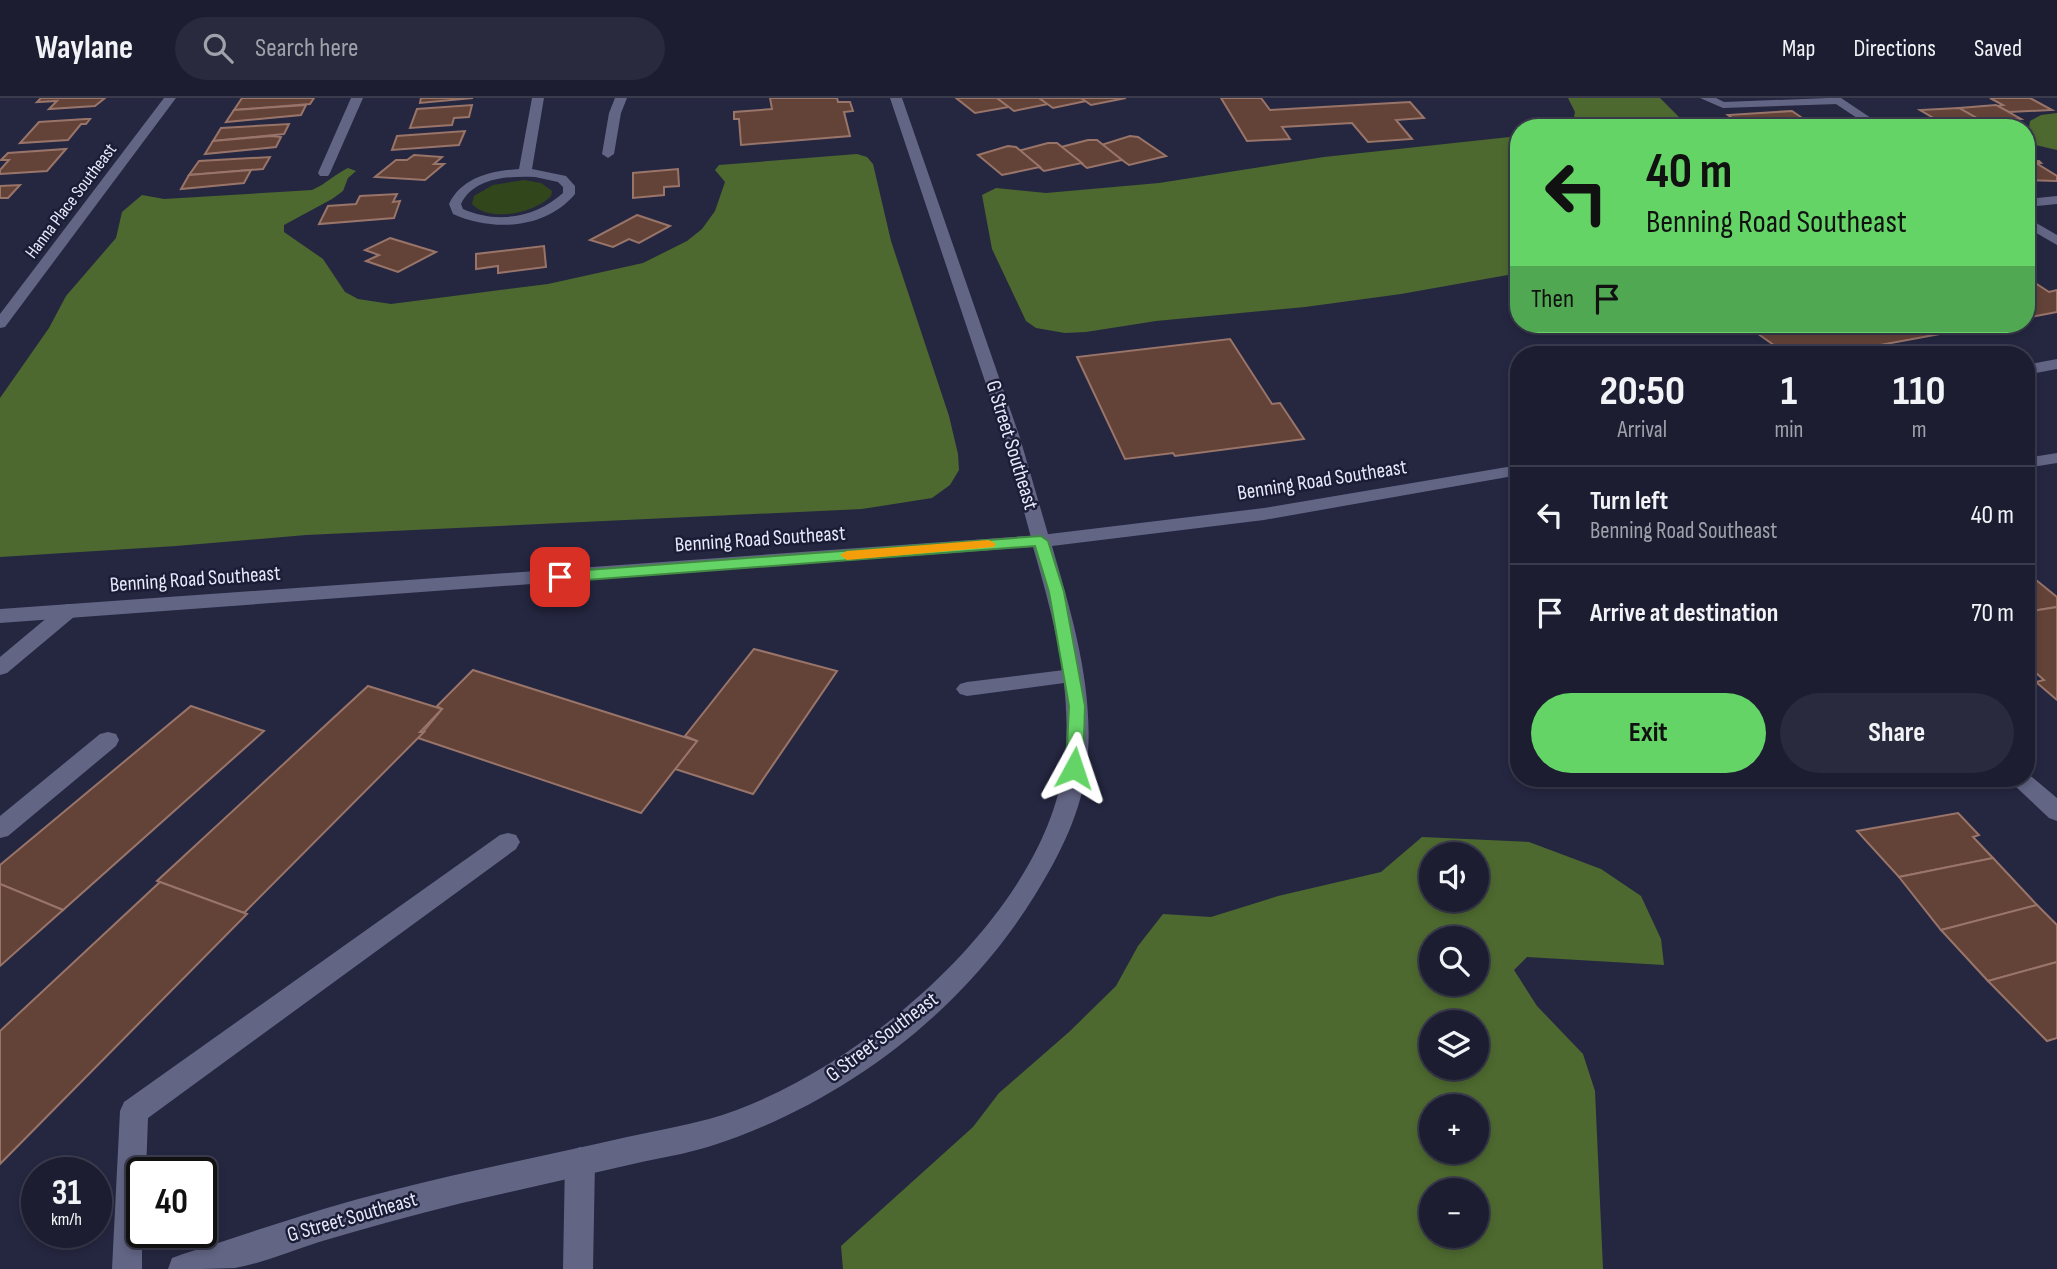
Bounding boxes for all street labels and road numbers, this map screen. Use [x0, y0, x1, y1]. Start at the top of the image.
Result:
street label: Hanna Place Southeast [21, 139, 121, 263]
street label: G Street Southeast [980, 377, 1044, 513]
street label: Benning Road Southeast [1236, 454, 1408, 506]
street label: Benning Road Southeast [674, 521, 846, 557]
street label: Benning Road Southeast [109, 561, 281, 597]
street label: G Street Southeast [821, 987, 943, 1087]
street label: G Street Southeast [284, 1187, 420, 1247]

